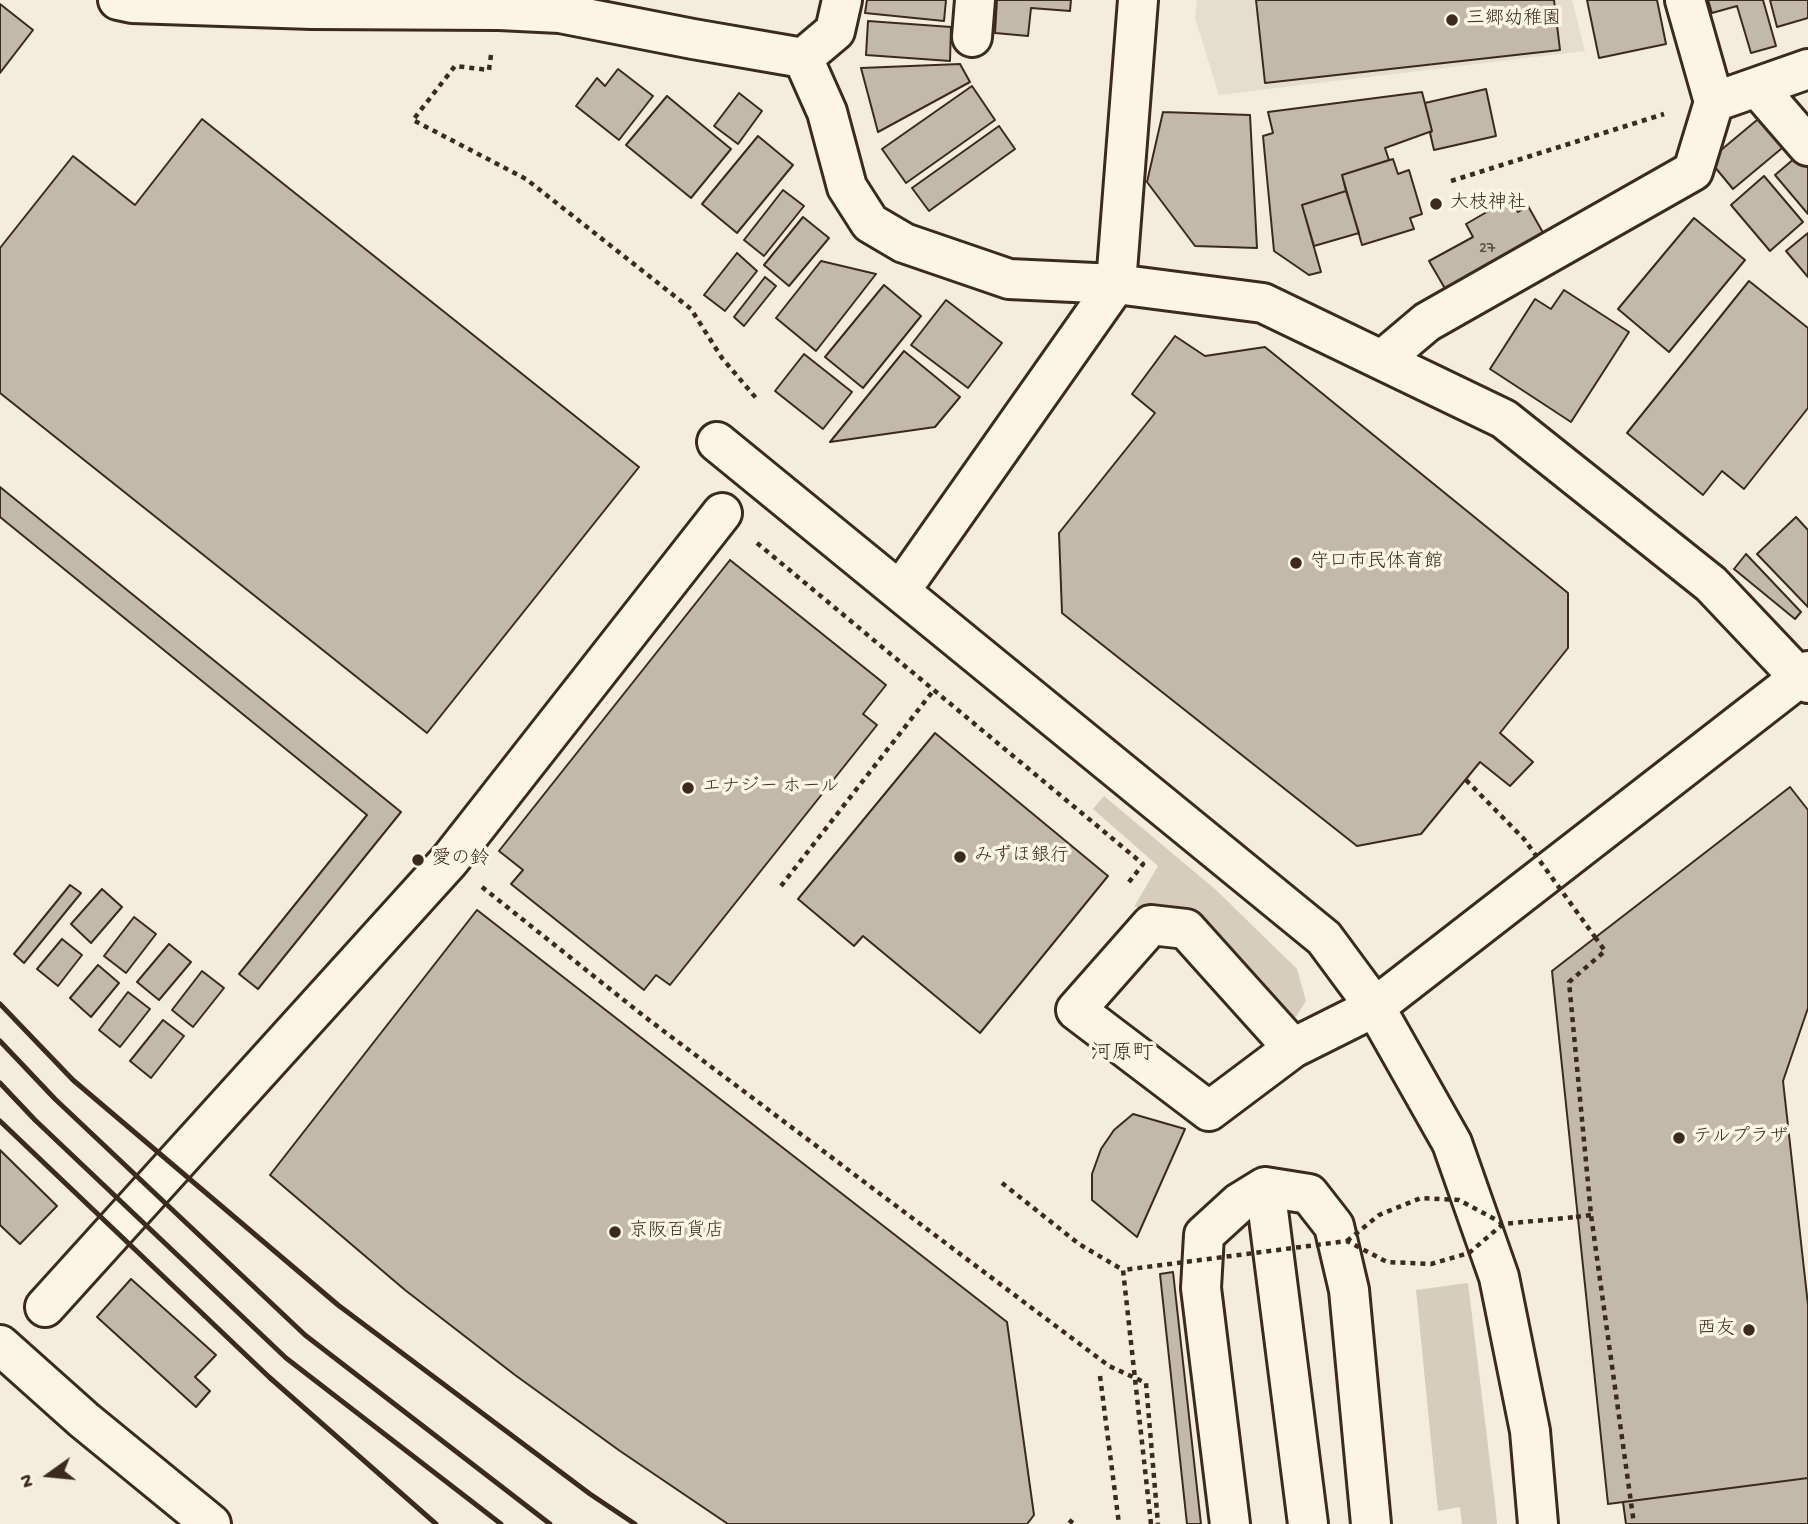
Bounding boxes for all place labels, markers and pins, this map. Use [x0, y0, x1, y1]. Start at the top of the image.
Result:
place label: 三郷幼稚園 [1466, 9, 1561, 31]
marker: 三郷幼稚園 [1444, 12, 1460, 28]
place label: 大枝神社 [1450, 193, 1526, 215]
marker: 大枝神社 [1428, 196, 1444, 212]
place label: 守口市民体育館 [1310, 552, 1443, 574]
marker: 守口市民体育館 [1288, 555, 1304, 571]
place label: エナジー ホール [702, 777, 839, 799]
marker: エナジー ホール [680, 780, 696, 796]
place label: みずほ銀行 [974, 846, 1069, 868]
place label: 愛の鈴 [432, 849, 489, 871]
marker: みずほ銀行 [952, 849, 968, 865]
marker: 愛の鈴 [410, 852, 426, 868]
place label: テルプラザ [1693, 1127, 1788, 1149]
marker: テルプラザ [1671, 1130, 1687, 1146]
place label: 京阪百貨店 [629, 1221, 724, 1243]
marker: 京阪百貨店 [607, 1224, 623, 1240]
place label: 西友 [1697, 1319, 1735, 1341]
marker: 西友 [1741, 1322, 1757, 1338]

